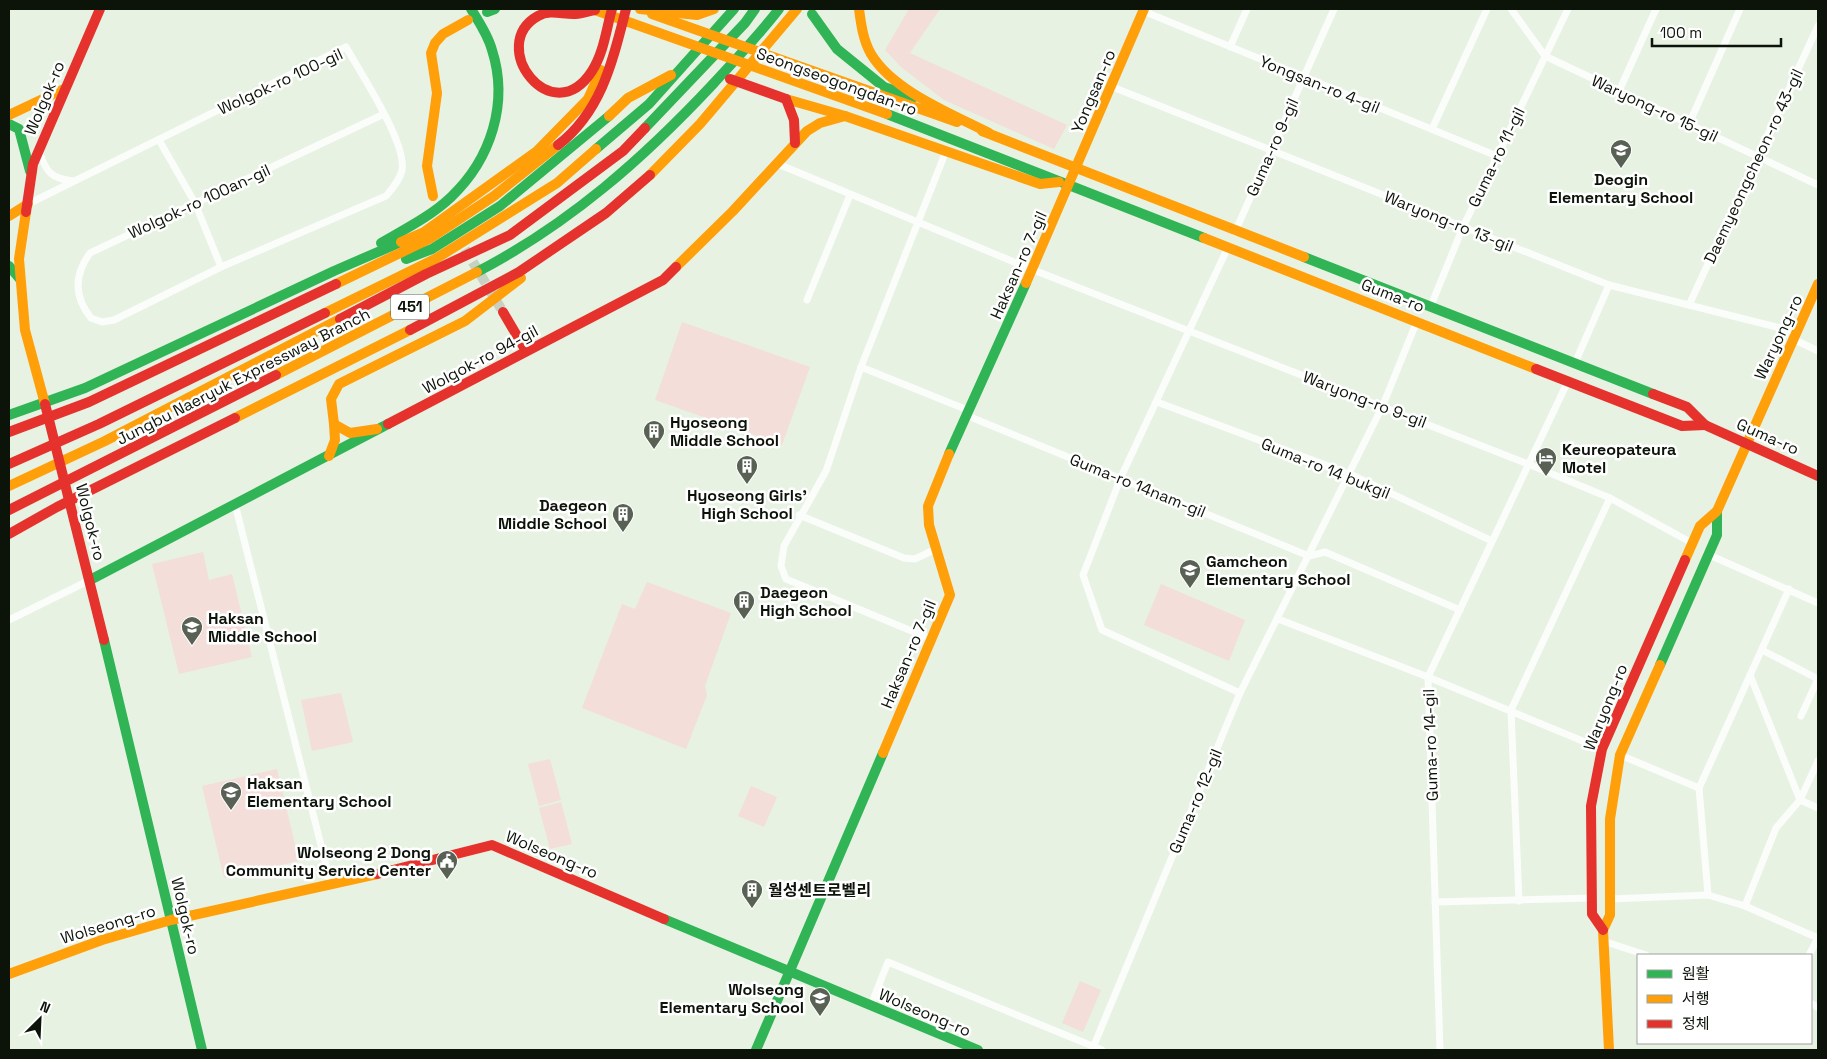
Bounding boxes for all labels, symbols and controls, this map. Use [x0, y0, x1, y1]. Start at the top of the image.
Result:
scale bar [1652, 15, 1781, 47]
text: 100 m [1660, 23, 1702, 42]
street label: Wolgok-ro 100-gil [214, 43, 346, 120]
street label: Seongseogongdan-ro [754, 43, 920, 120]
street label: Yongsan-ro [1066, 46, 1120, 136]
street label: Yongsan-ro 4-gil [1256, 51, 1383, 118]
street label: Wolgok-ro [19, 58, 70, 139]
street label: Daemyeongcheon-ro 43-gil [1699, 65, 1808, 267]
street label: Waryong-ro 15-gil [1588, 70, 1722, 147]
street label: Guma-ro 9-gil [1241, 95, 1303, 200]
street label: Guma-ro 11-gil [1463, 104, 1530, 211]
school or university icon: Deogin Elementary School [1609, 138, 1633, 169]
street label: Wolgok-ro 100an-gil [125, 159, 274, 244]
place label: Deogin Elementary School [1549, 169, 1693, 208]
street label: Waryong-ro 13-gil [1381, 186, 1517, 257]
street label: Haksan-ro 7-gil [985, 208, 1052, 322]
street label: Guma-ro [1358, 274, 1427, 317]
street label: Waryong-ro [1750, 291, 1807, 383]
road number: 451 [391, 294, 429, 320]
street label: Jungbu Naeryuk Expressway Branch [113, 303, 373, 450]
street label: Wolgok-ro 94-gil [419, 320, 542, 399]
street label: Waryong-ro 9-gil [1300, 366, 1430, 433]
place label: Hyoseong Middle School [670, 412, 779, 451]
street label: Guma-ro [1733, 413, 1802, 459]
building icon: Hyoseong Middle School [642, 419, 666, 450]
street label: Guma-ro 14 bukgil [1258, 433, 1393, 504]
place label: Keureopateura Motel [1562, 439, 1676, 478]
hotel icon: Keureopateura Motel [1534, 446, 1558, 477]
street label: Guma-ro 14nam-gil [1067, 449, 1209, 522]
building icon: Hyoseong Girls' High School [735, 454, 759, 485]
street label: Wolgok-ro [71, 481, 110, 563]
place label: Hyoseong Girls' High School [687, 485, 807, 524]
place label: Daegeon Middle School [498, 495, 607, 534]
building icon: Daegeon Middle School [611, 502, 635, 533]
place label: Gamcheon Elementary School [1206, 551, 1350, 590]
school or university icon: Gamcheon Elementary School [1178, 558, 1202, 589]
place label: Daegeon High School [760, 582, 852, 621]
building icon: Daegeon High School [732, 589, 756, 620]
street label: Haksan-ro 7-gil [876, 597, 941, 712]
place label: Haksan Middle School [208, 608, 317, 647]
school or university icon: Haksan Middle School [180, 615, 204, 646]
street label: Waryong-ro [1579, 661, 1632, 754]
street label: Guma-ro 14-gil [1418, 689, 1443, 801]
street label: Guma-ro 12-gil [1164, 746, 1227, 857]
place label: Haksan Elementary School [247, 773, 391, 812]
school or university icon: Haksan Elementary School [219, 780, 243, 811]
street label: Wolseong-ro [502, 826, 601, 883]
place label: Wolseong 2 Dong Community Service Center [226, 842, 431, 881]
public building icon: Wolseong 2 Dong Community Service Center [435, 849, 459, 880]
street label: Wolgok-ro [166, 875, 205, 957]
building icon: 월성센트로벨리 [740, 878, 764, 909]
place label: 월성센트로벨리 [768, 880, 871, 901]
street label: Wolseong-ro [58, 900, 158, 949]
legend [1637, 954, 1812, 1044]
text: 원활 [1682, 964, 1710, 983]
place label: Wolseong Elementary School [660, 979, 804, 1018]
street label: Wolseong-ro [875, 984, 974, 1041]
school or university icon: Wolseong Elementary School [808, 986, 832, 1017]
text: 서행 [1682, 989, 1710, 1008]
north arrow [15, 994, 65, 1044]
text: N [37, 997, 53, 1017]
text: 정체 [1682, 1014, 1710, 1033]

